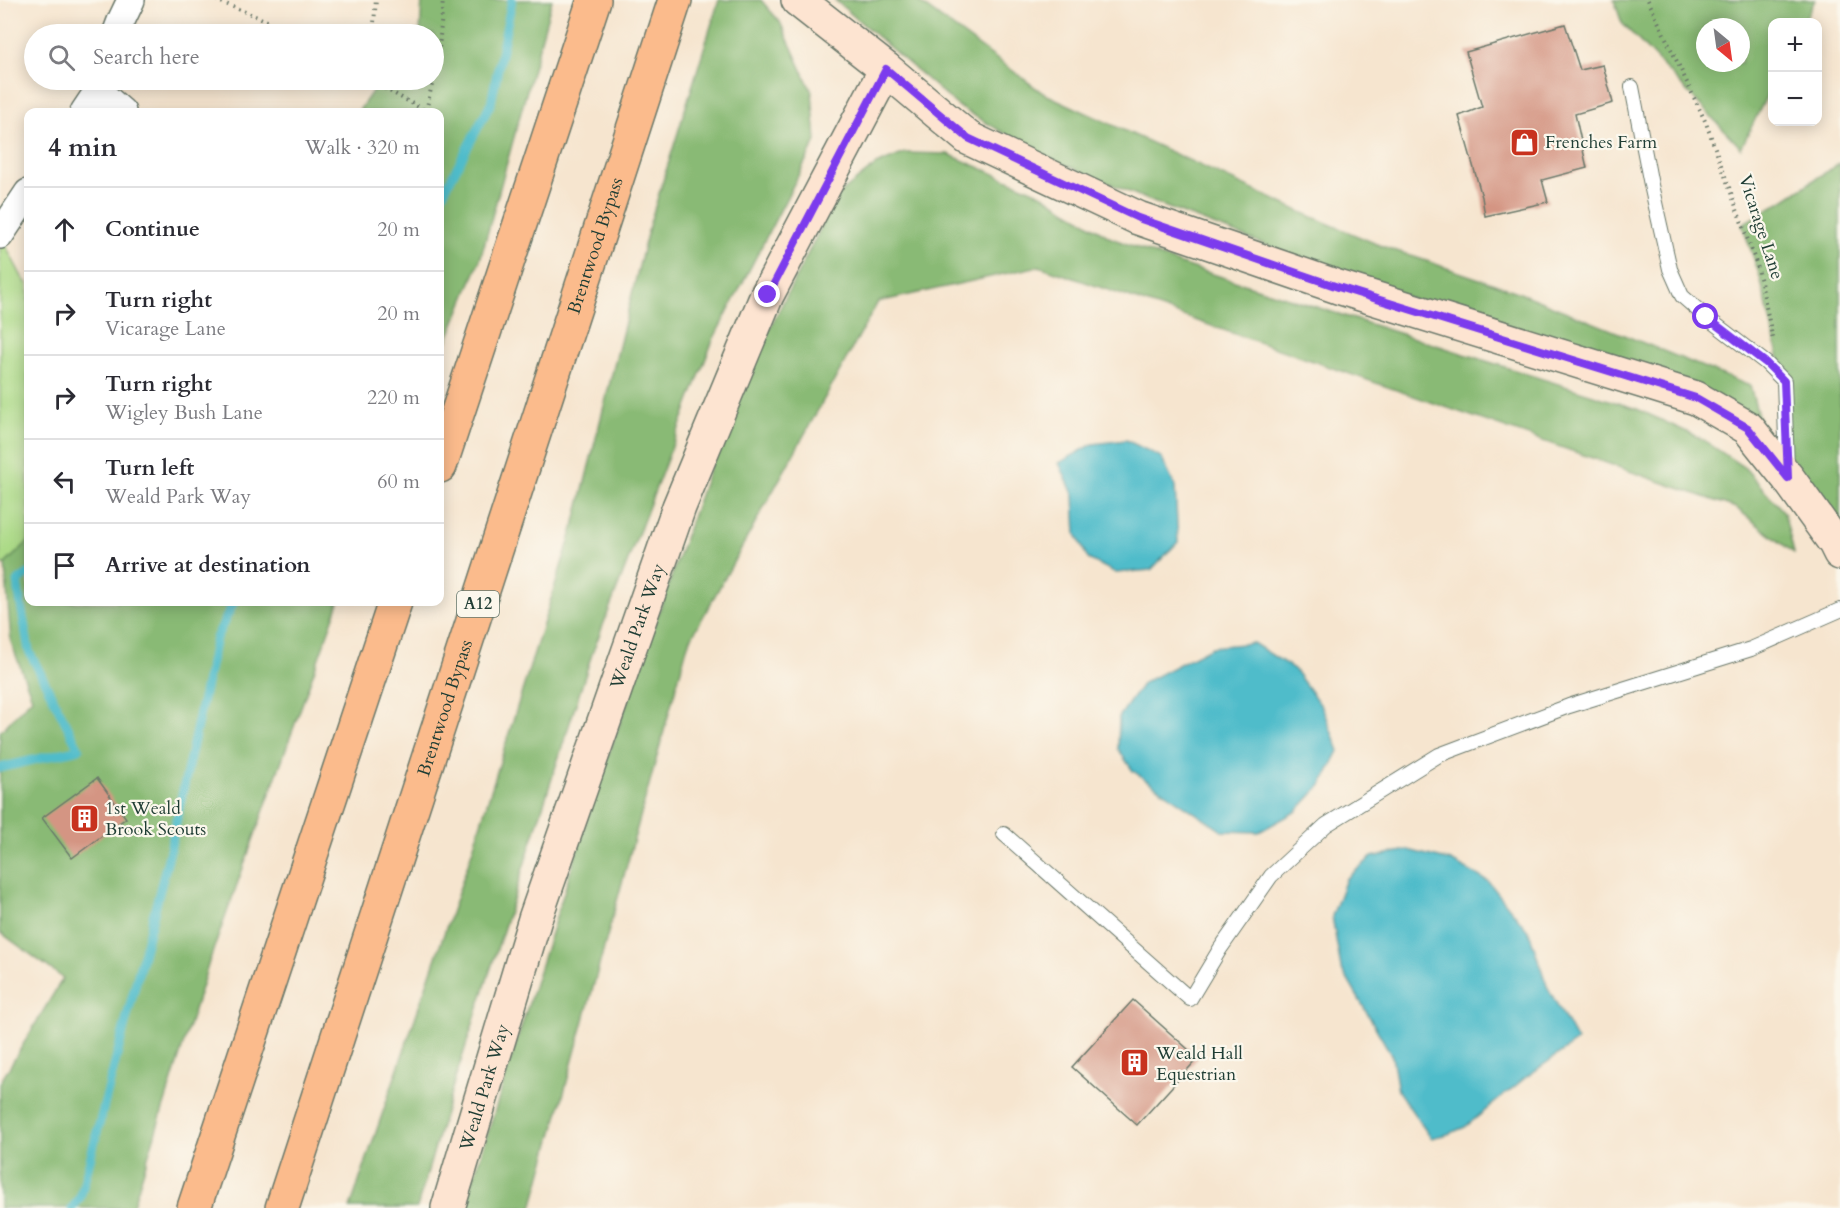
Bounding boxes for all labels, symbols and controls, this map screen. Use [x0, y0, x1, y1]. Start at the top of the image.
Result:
north arrow [1696, 18, 1750, 72]
map controls [1768, 18, 1822, 126]
button: + [1768, 18, 1822, 72]
search box [24, 24, 444, 90]
icon: search [45, 41, 78, 74]
text: Search here [93, 42, 200, 72]
button: − [1768, 72, 1822, 126]
shop icon: Frenches Farm [1508, 126, 1540, 158]
text: 4 min [48, 130, 117, 165]
place label: Frenches Farm [1545, 130, 1658, 155]
text: Walk · 320 m [305, 134, 420, 161]
street label: Vicarage Lane [1732, 171, 1790, 283]
street label: Brentwood Bypass [561, 174, 629, 317]
icon: ahead [48, 213, 81, 246]
text: Continue [105, 214, 200, 244]
text: 20 m [377, 216, 420, 243]
route end [754, 281, 780, 307]
text: Turn right [105, 285, 212, 315]
icon: right [48, 297, 81, 330]
text: 20 m [377, 300, 420, 327]
route start [1692, 303, 1718, 329]
text: Vicarage Lane [105, 315, 226, 342]
text: Turn right [105, 369, 212, 399]
icon: right [48, 381, 81, 414]
text: 220 m [367, 384, 420, 411]
text: Wigley Bush Lane [105, 399, 263, 426]
text: Turn left [105, 453, 194, 483]
icon: left [48, 465, 81, 498]
text: 60 m [377, 468, 420, 495]
text: Weald Park Way [105, 483, 251, 510]
icon: arrive [48, 549, 81, 582]
text: Arrive at destination [105, 550, 310, 580]
street label: Weald Park Way [604, 559, 671, 693]
road number: A12 [457, 591, 499, 617]
street label: Brentwood Bypass [411, 636, 479, 779]
place label: 1st Weald Brook Scouts [105, 796, 206, 842]
building icon: 1st Weald Brook Scouts [68, 802, 100, 834]
street label: Weald Park Way [453, 1020, 515, 1155]
place label: Weald Hall Equestrian [1155, 1041, 1243, 1087]
building icon: Weald Hall Equestrian [1119, 1047, 1151, 1079]

